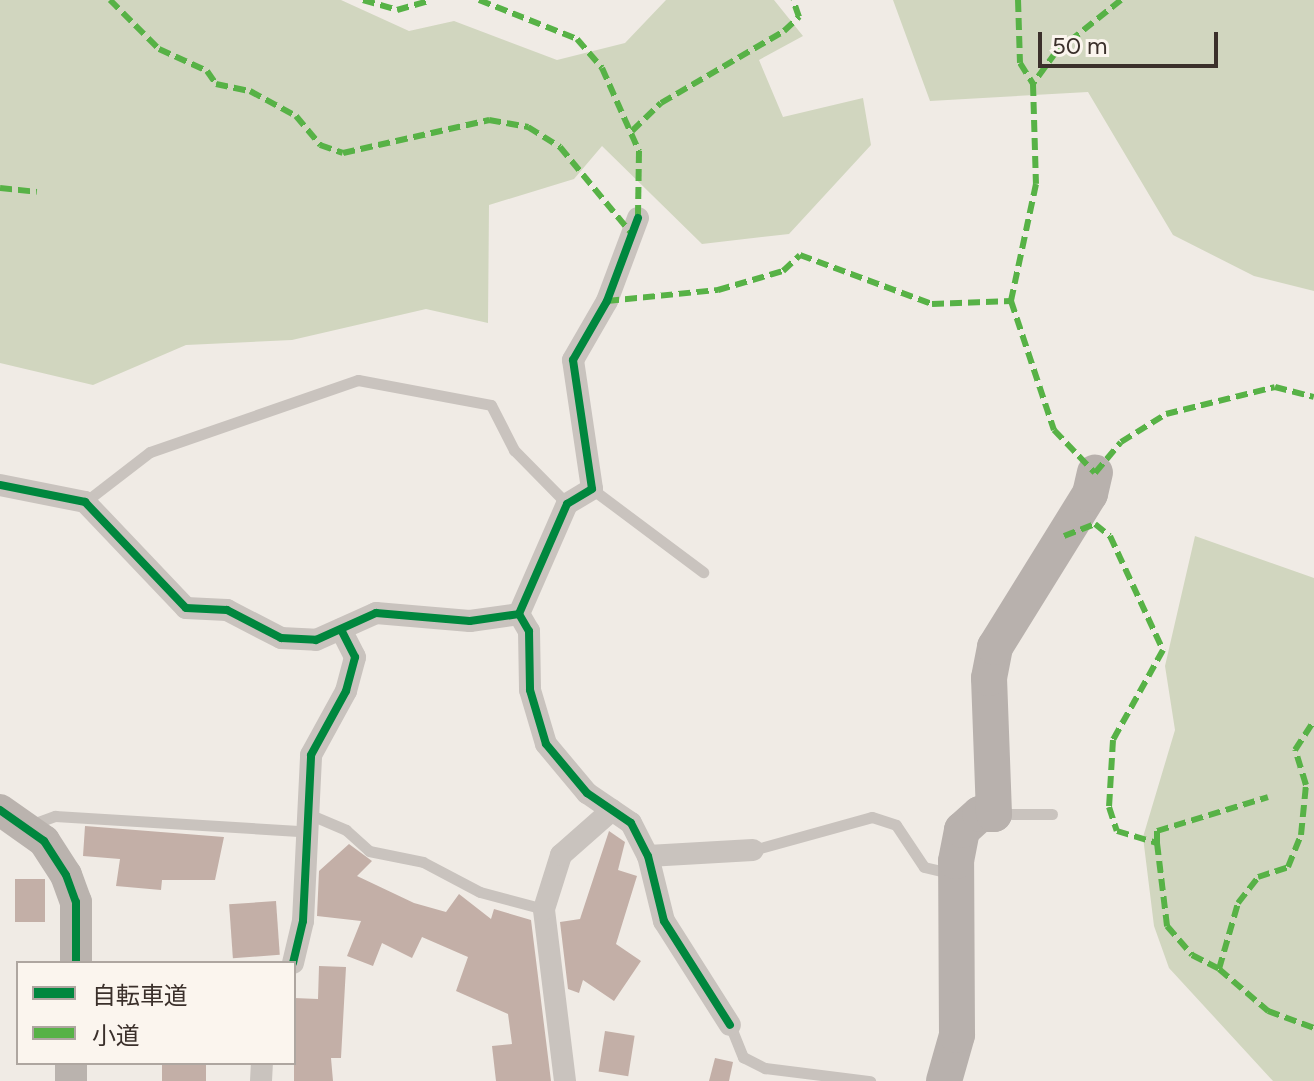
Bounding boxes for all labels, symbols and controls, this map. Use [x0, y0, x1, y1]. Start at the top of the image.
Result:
scale bar [1042, 16, 1222, 66]
text: 50 m [1052, 31, 1108, 60]
legend [16, 961, 296, 1065]
text: 自転車道 [92, 981, 188, 1010]
text: 小道 [92, 1021, 140, 1050]

